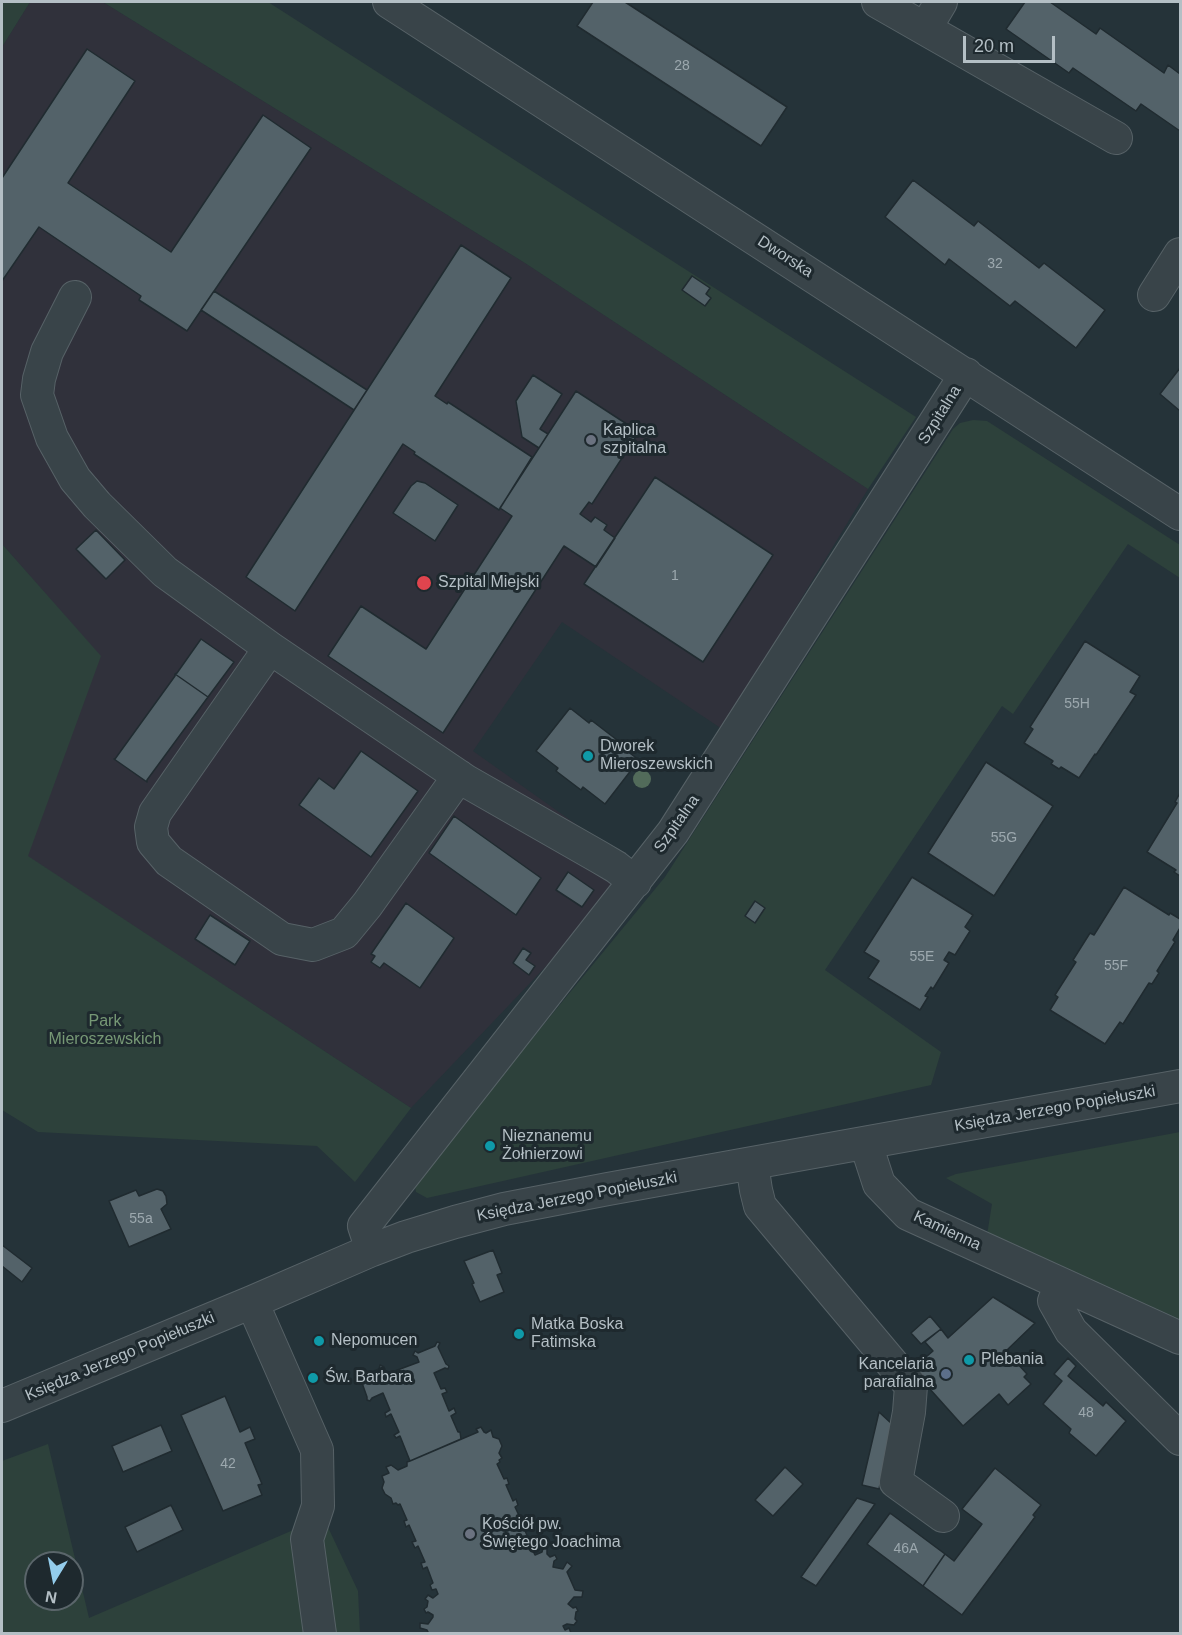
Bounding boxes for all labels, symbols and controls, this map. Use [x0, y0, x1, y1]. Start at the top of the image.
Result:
scale bar [966, 24, 1058, 62]
text: 20 m [974, 36, 1014, 56]
house number: 28 [674, 58, 690, 74]
street label: Dworska [754, 232, 816, 282]
house number: 32 [987, 256, 1003, 272]
street label: Szpitalna [914, 382, 966, 448]
place label: Kaplica szpitalna [603, 421, 666, 459]
marker: Kaplica szpitalna [584, 433, 598, 447]
house number: 1 [671, 568, 679, 584]
place label: Szpital Miejski [438, 573, 539, 593]
marker: Szpital Miejski [415, 574, 433, 592]
house number: 55H [1064, 696, 1090, 712]
place label: Dworek Mieroszewskich [600, 737, 713, 775]
marker: Dworek Mieroszewskich [581, 749, 595, 763]
street label: Szpitalna [650, 792, 704, 856]
house number: 55G [991, 830, 1017, 846]
house number: 55E [910, 949, 934, 965]
house number: 55F [1104, 958, 1128, 974]
park label: Park Mieroszewskich [49, 1012, 161, 1050]
street label: Księdza Jerzego Popiełuszki [953, 1082, 1157, 1136]
place label: Nieznanemu Żołnierzowi [502, 1127, 592, 1165]
marker: Nieznanemu Żołnierzowi [483, 1139, 497, 1153]
street label: Księdza Jerzego Popiełuszki [475, 1168, 679, 1226]
street label: Kamienna [910, 1207, 984, 1255]
house number: 55a [129, 1211, 153, 1227]
street label: Księdza Jerzego Popiełuszki [23, 1308, 217, 1406]
place label: Matka Boska Fatimska [531, 1315, 623, 1353]
marker: Matka Boska Fatimska [512, 1327, 526, 1341]
place label: Nepomucen [331, 1331, 417, 1351]
marker: Nepomucen [312, 1334, 326, 1348]
place label: Plebania [981, 1350, 1043, 1370]
marker: Plebania [962, 1353, 976, 1367]
place label: Kancelaria parafialna [858, 1355, 934, 1393]
marker: Kancelaria parafialna [939, 1367, 953, 1381]
place label: Św. Barbara [325, 1368, 412, 1388]
marker: Św. Barbara [306, 1371, 320, 1385]
house number: 48 [1078, 1405, 1094, 1421]
house number: 42 [220, 1456, 236, 1472]
place label: Kościół pw. Świętego Joachima [482, 1515, 621, 1553]
marker: Kościół pw. Świętego Joachima [463, 1527, 477, 1541]
house number: 46A [894, 1541, 918, 1557]
north arrow [24, 1551, 84, 1611]
text: N [44, 1588, 58, 1607]

